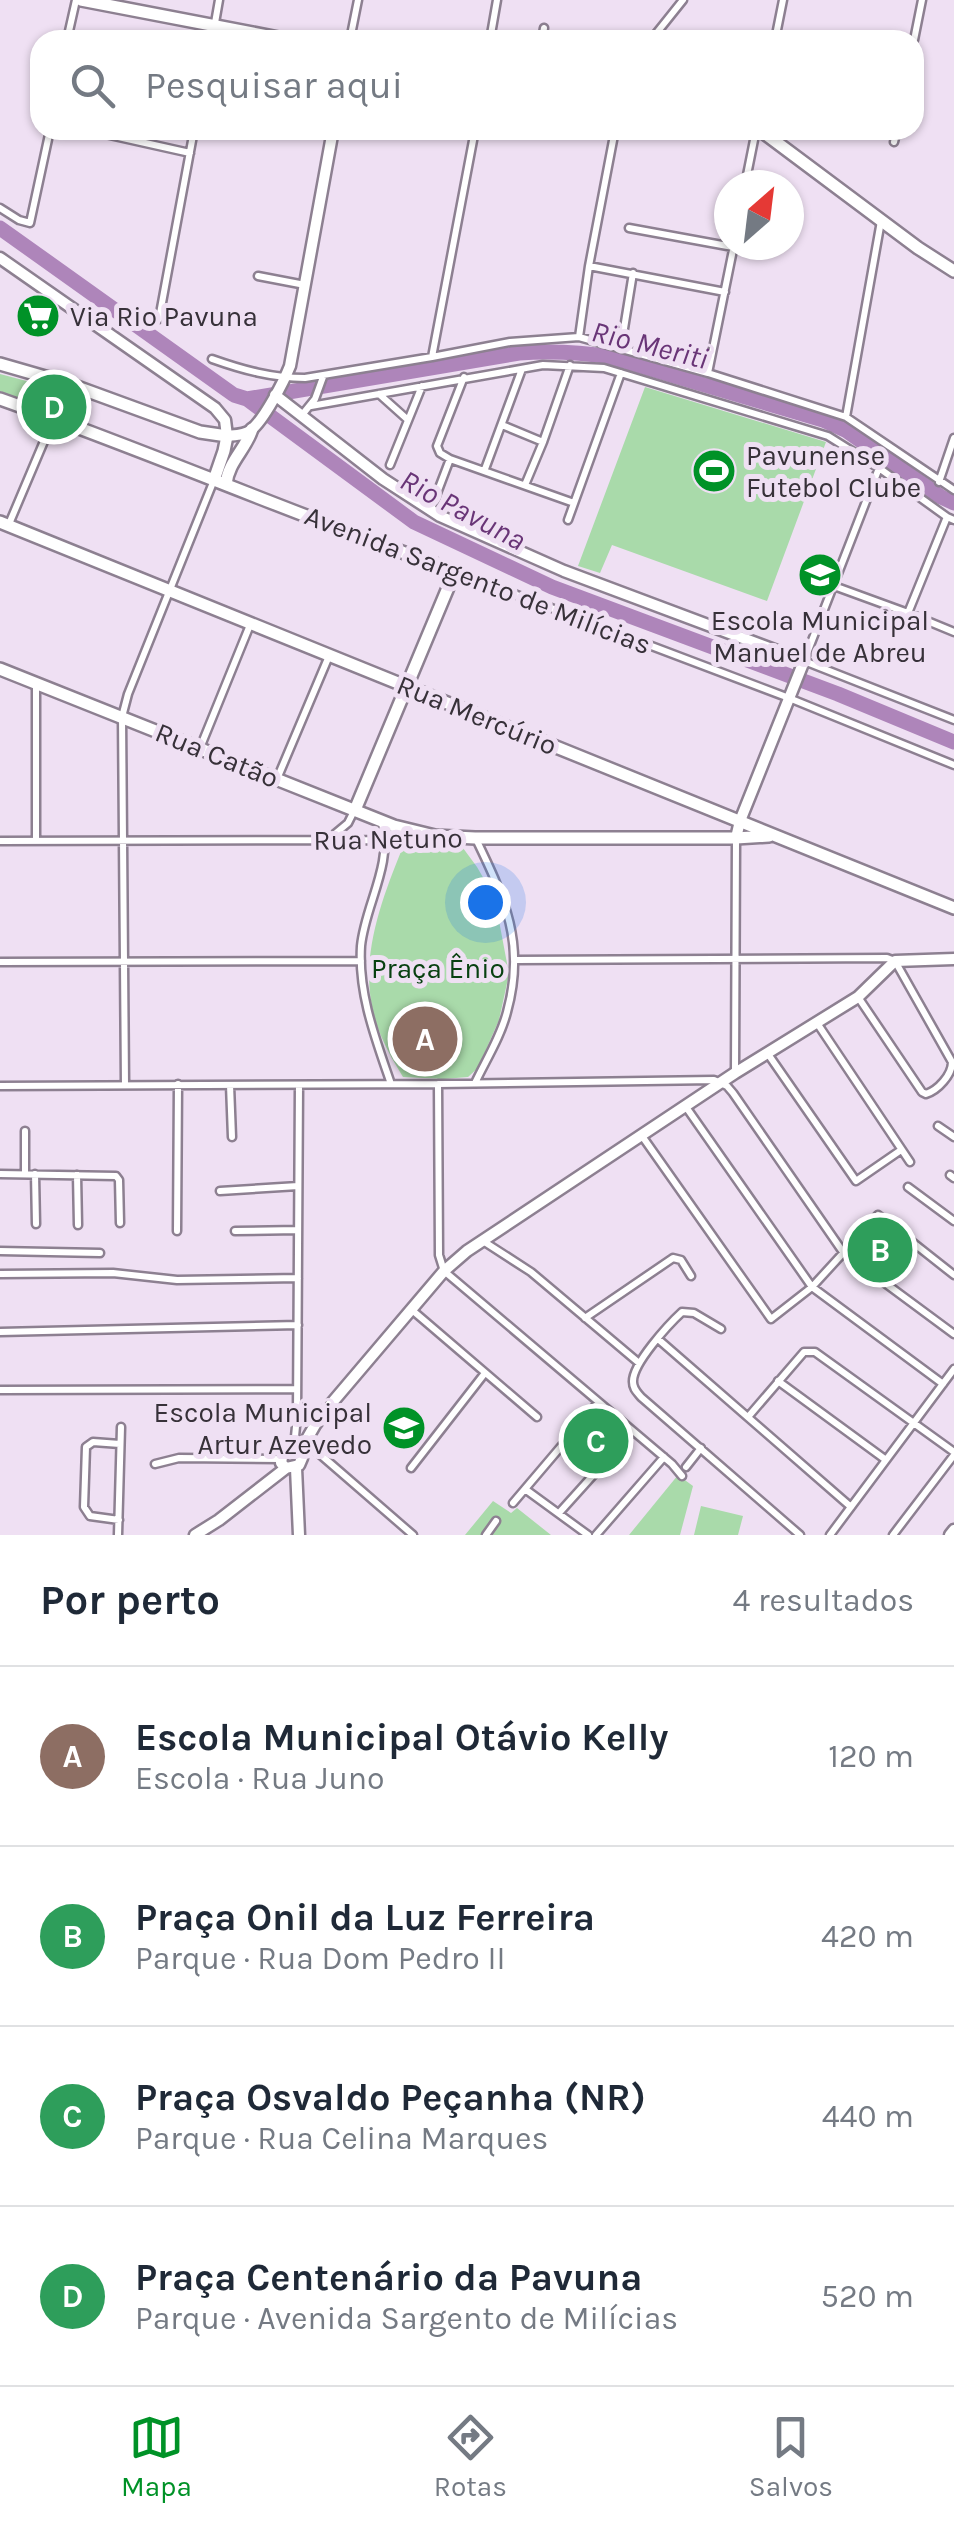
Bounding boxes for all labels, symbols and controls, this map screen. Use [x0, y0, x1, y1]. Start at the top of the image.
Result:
search box [30, 30, 924, 140]
icon: search [65, 58, 120, 113]
text: Pesquisar aqui [145, 63, 403, 108]
north arrow [714, 170, 804, 260]
supermarket icon: Via Rio Pavuna [15, 293, 61, 339]
place label: Via Rio Pavuna [70, 300, 258, 333]
water label: Rio Meriti [588, 313, 712, 377]
pin: D [22, 370, 86, 444]
place label: Pavunense Futebol Clube [746, 439, 921, 504]
sports icon: Pavunense Futebol Clube [691, 448, 737, 494]
water label: Rio Pavuna [394, 462, 532, 558]
street label: Avenida Sargento de Milícias [300, 499, 656, 661]
school or university icon: Escola Municipal Manuel de Abreu [797, 552, 843, 598]
place label: Escola Municipal Manuel de Abreu [711, 604, 929, 669]
street label: Rua Mercúrio [392, 668, 562, 762]
street label: Rua Catão [151, 715, 283, 795]
street label: Rua Netuno [313, 821, 463, 857]
your location [460, 877, 511, 928]
park label: Praça Ênio [371, 952, 505, 985]
pin: A [392, 1002, 458, 1076]
pin: B [848, 1212, 912, 1288]
place label: Escola Municipal Artur Azevedo [154, 1396, 372, 1461]
pin: C [564, 1404, 628, 1478]
school or university icon: Escola Municipal Artur Azevedo [381, 1405, 427, 1451]
text: Por perto [40, 1575, 220, 1625]
text: 4 resultados [732, 1582, 914, 1619]
text: Escola Municipal Otávio Kelly [135, 1715, 668, 1760]
text: A [62, 1738, 83, 1775]
text: 120 m [828, 1738, 914, 1775]
text: Escola · Rua Juno [135, 1760, 385, 1797]
text: Praça Onil da Luz Ferreira [135, 1895, 595, 1940]
text: B [62, 1918, 83, 1955]
text: 420 m [821, 1918, 914, 1955]
text: Parque · Rua Dom Pedro II [135, 1940, 505, 1977]
text: Praça Osvaldo Peçanha (NR) [135, 2075, 646, 2120]
text: C [62, 2098, 83, 2135]
text: 440 m [822, 2098, 914, 2135]
text: Parque · Rua Celina Marques [135, 2120, 548, 2157]
text: Praça Centenário da Pavuna [135, 2255, 643, 2300]
text: D [62, 2278, 83, 2315]
text: 520 m [821, 2278, 914, 2315]
text: Parque · Avenida Sargento de Milícias [135, 2300, 678, 2337]
tab: Mapa [121, 2410, 192, 2503]
tab: Rotas [434, 2410, 507, 2503]
tab: Salvos [749, 2410, 833, 2503]

